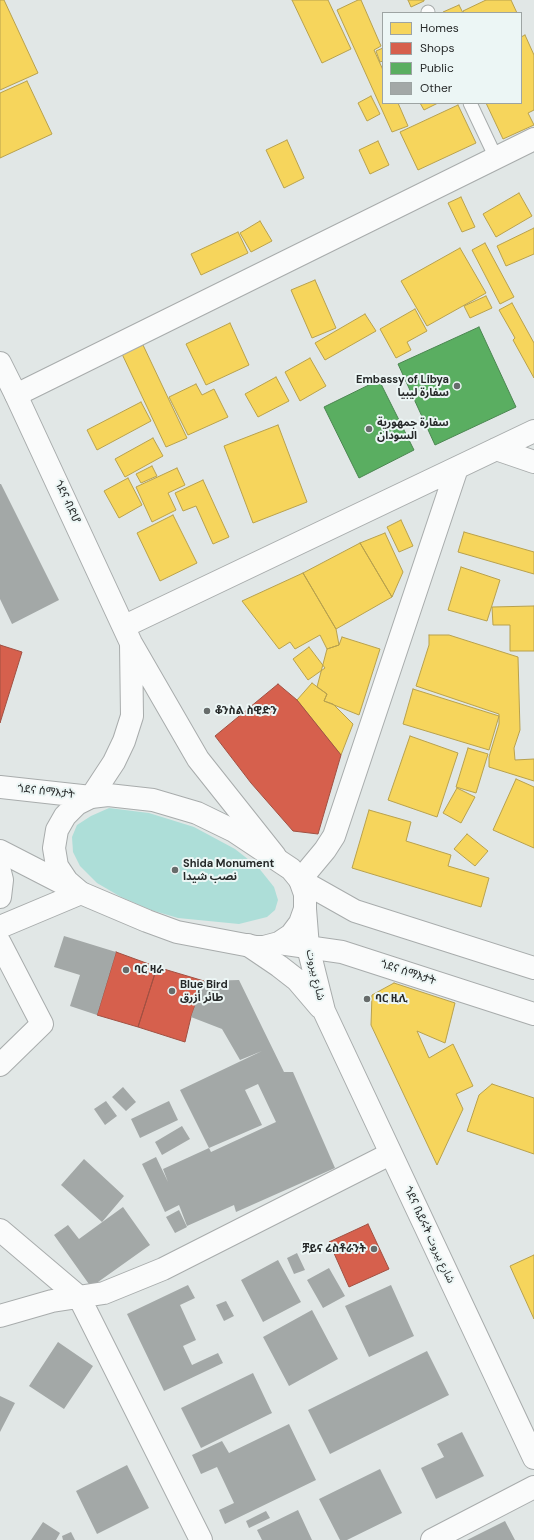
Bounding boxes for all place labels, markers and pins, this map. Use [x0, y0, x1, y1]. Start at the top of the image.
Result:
place label: Embassy of Libya سفارة ليبيا [356, 373, 449, 399]
marker: Embassy of Libya سفارة ليبيا [452, 381, 462, 391]
place label: سفارة جمهورية السودان [377, 416, 449, 442]
marker: سفارة جمهورية السودان [364, 424, 374, 434]
place label: ቆንስል ስዊድን [215, 704, 277, 718]
marker: ቆንስል ስዊድን [202, 706, 212, 716]
place label: Shida Monument نصب شيدا [183, 857, 274, 883]
marker: Shida Monument نصب شيدا [170, 865, 180, 875]
place label: ባር ዛራ [134, 963, 164, 977]
marker: ባር ዛራ [121, 965, 131, 975]
place label: Blue Bird طائر أزرق [180, 978, 228, 1004]
marker: Blue Bird طائر أزرق [167, 986, 177, 996]
place label: ባር ዚሊ [375, 992, 408, 1006]
marker: ባር ዚሊ [362, 994, 372, 1004]
place label: ቻይና ሬስቶራንት [302, 1242, 366, 1256]
marker: ቻይና ሬስቶራንት [369, 1244, 379, 1254]

